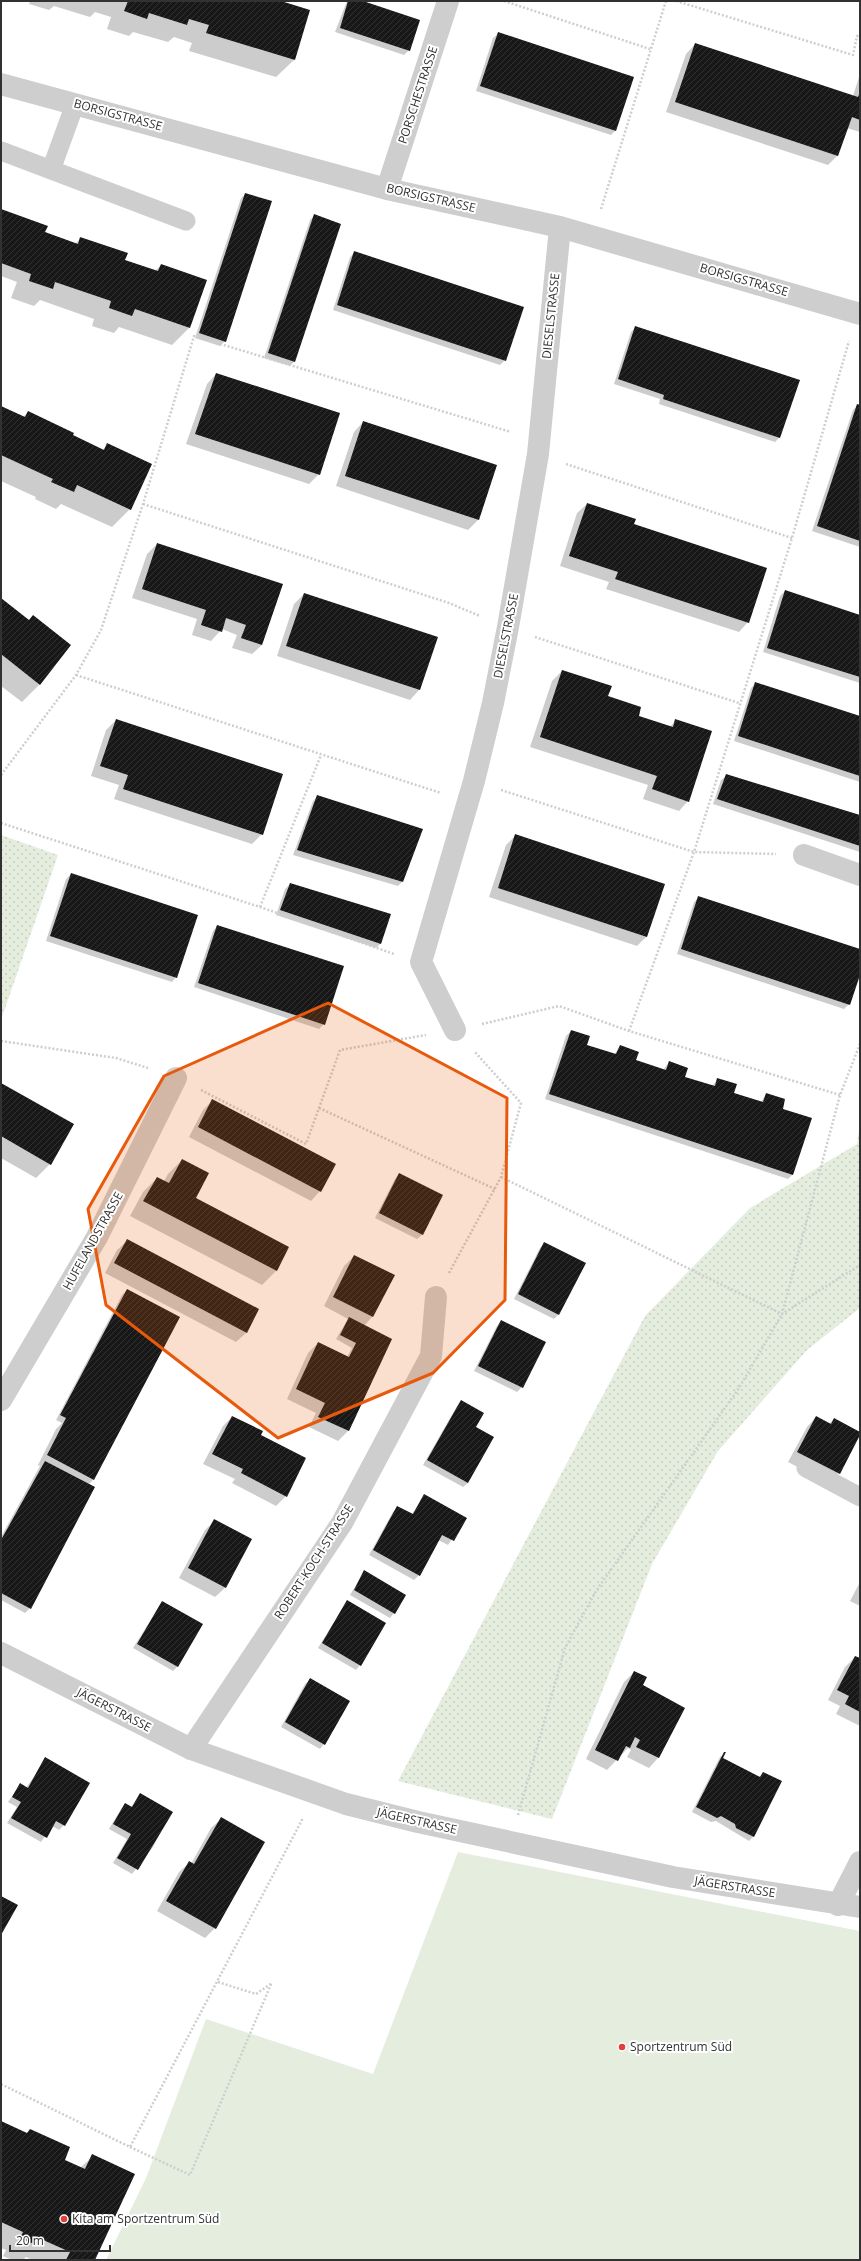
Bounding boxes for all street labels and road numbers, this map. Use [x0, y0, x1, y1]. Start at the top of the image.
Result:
street label: PORSCHESTRASSE [394, 44, 441, 146]
street label: BORSIGSTRASSE [72, 95, 164, 135]
street label: BORSIGSTRASSE [385, 179, 477, 216]
street label: BORSIGSTRASSE [698, 259, 790, 300]
street label: DIESELSTRASSE [538, 272, 563, 360]
street label: DIESELSTRASSE [489, 592, 522, 680]
street label: HUFELANDSTRASSE [58, 1189, 127, 1293]
street label: ROBERT-KOCH-STRASSE [270, 1501, 357, 1623]
street label: JÄGERSTRASSE [73, 1683, 154, 1736]
street label: JÄGERSTRASSE [374, 1803, 459, 1838]
street label: JÄGERSTRASSE [692, 1872, 777, 1901]

